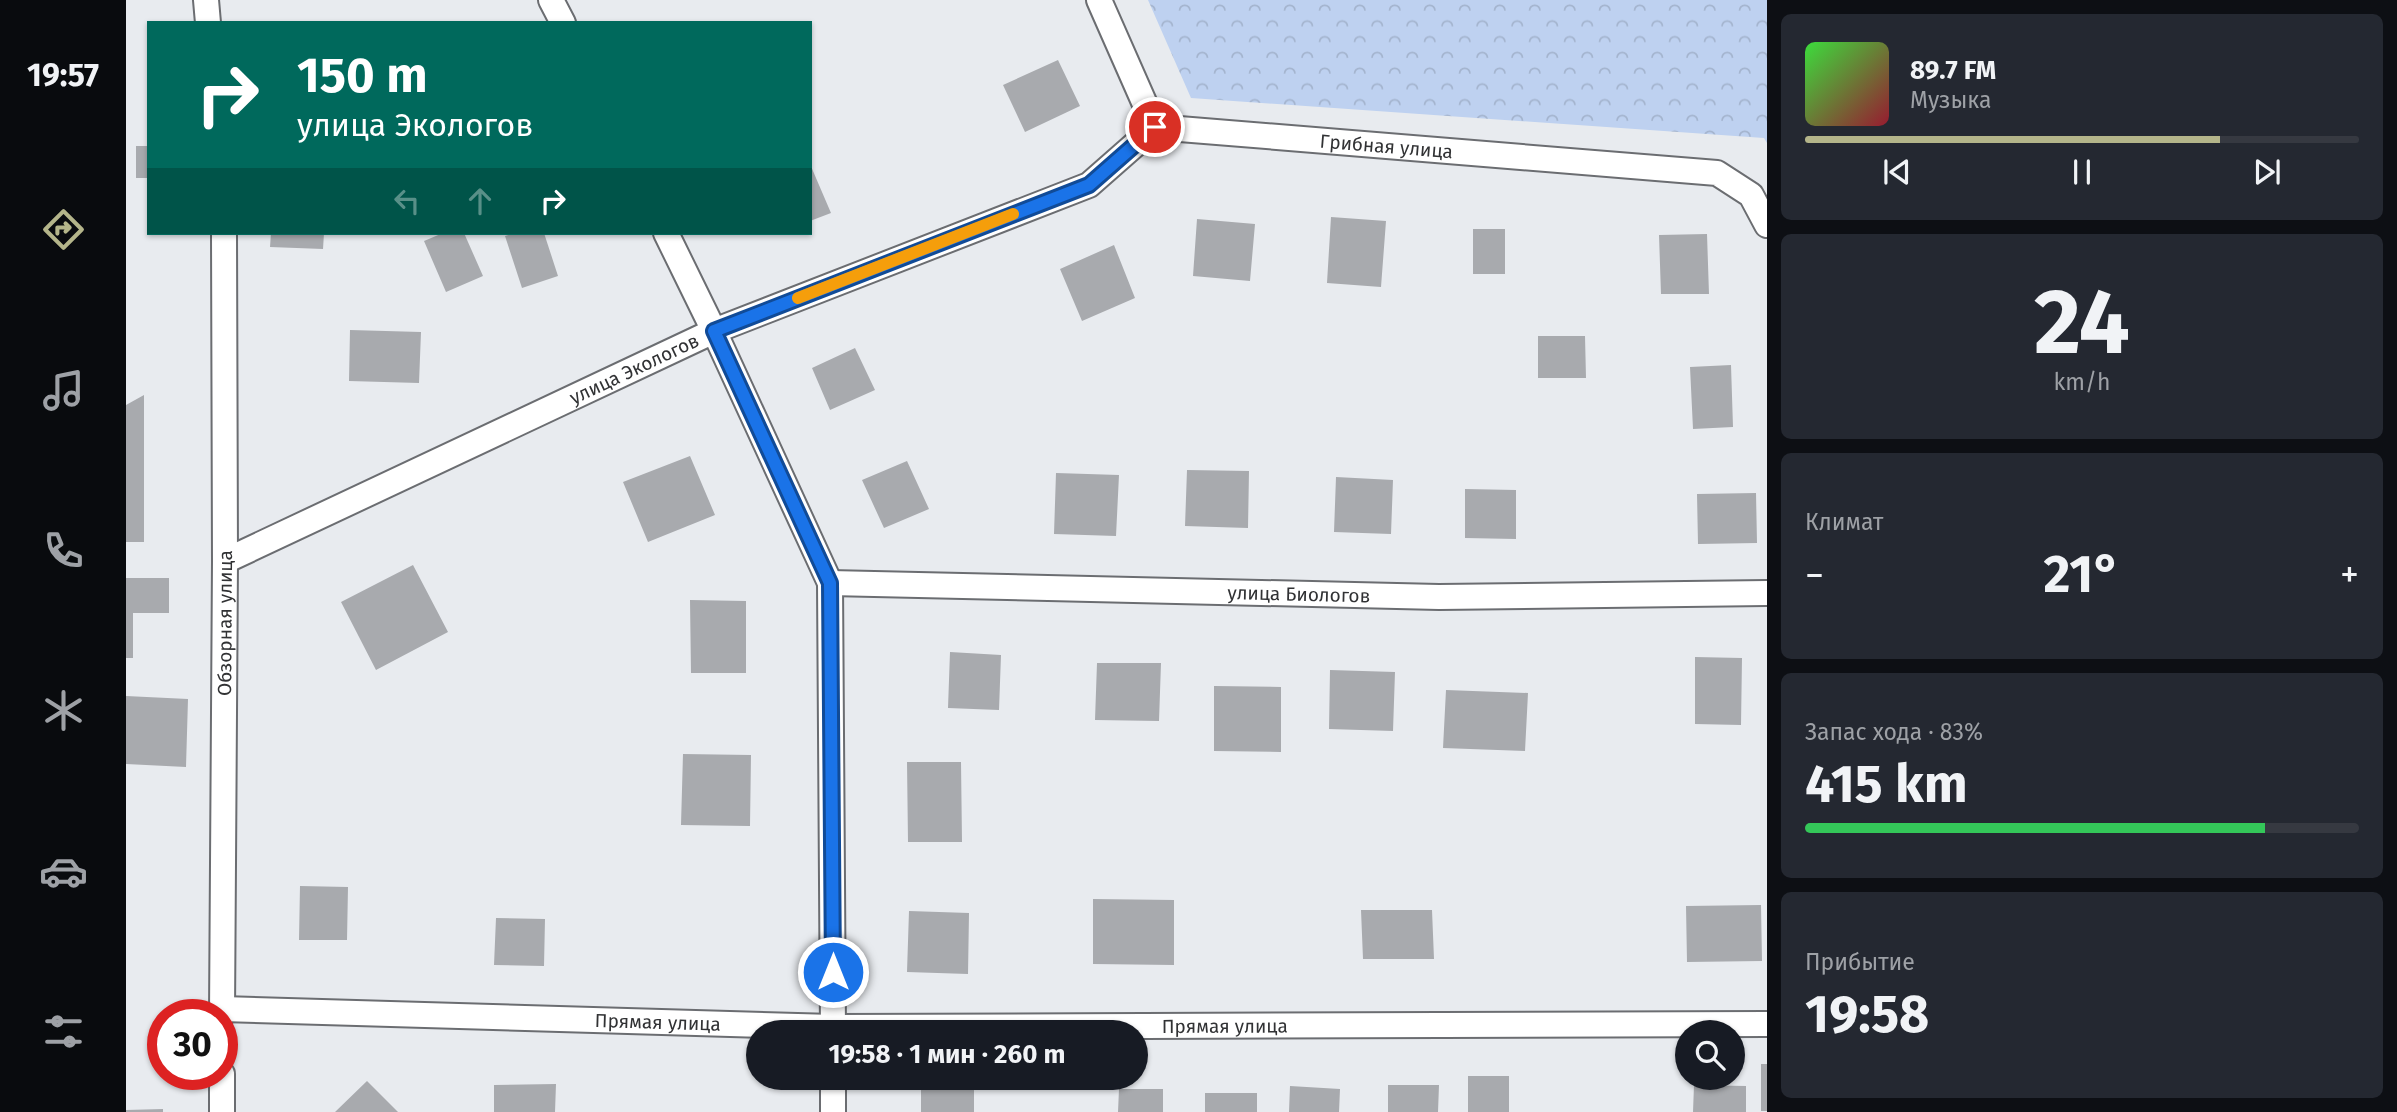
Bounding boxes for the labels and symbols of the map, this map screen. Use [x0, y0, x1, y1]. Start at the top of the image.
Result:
pin [1125, 97, 1185, 157]
street label: Грибная улица [1319, 129, 1454, 163]
street label: улица Экологов [566, 328, 702, 409]
street label: Обзорная улица [213, 550, 237, 696]
street label: улица Биологов [1227, 581, 1371, 607]
position arrow [796, 935, 870, 1009]
speed limit sign: 30 [147, 999, 238, 1090]
street label: Прямая улица [594, 1008, 721, 1035]
street label: Прямая улица [1162, 1014, 1288, 1037]

